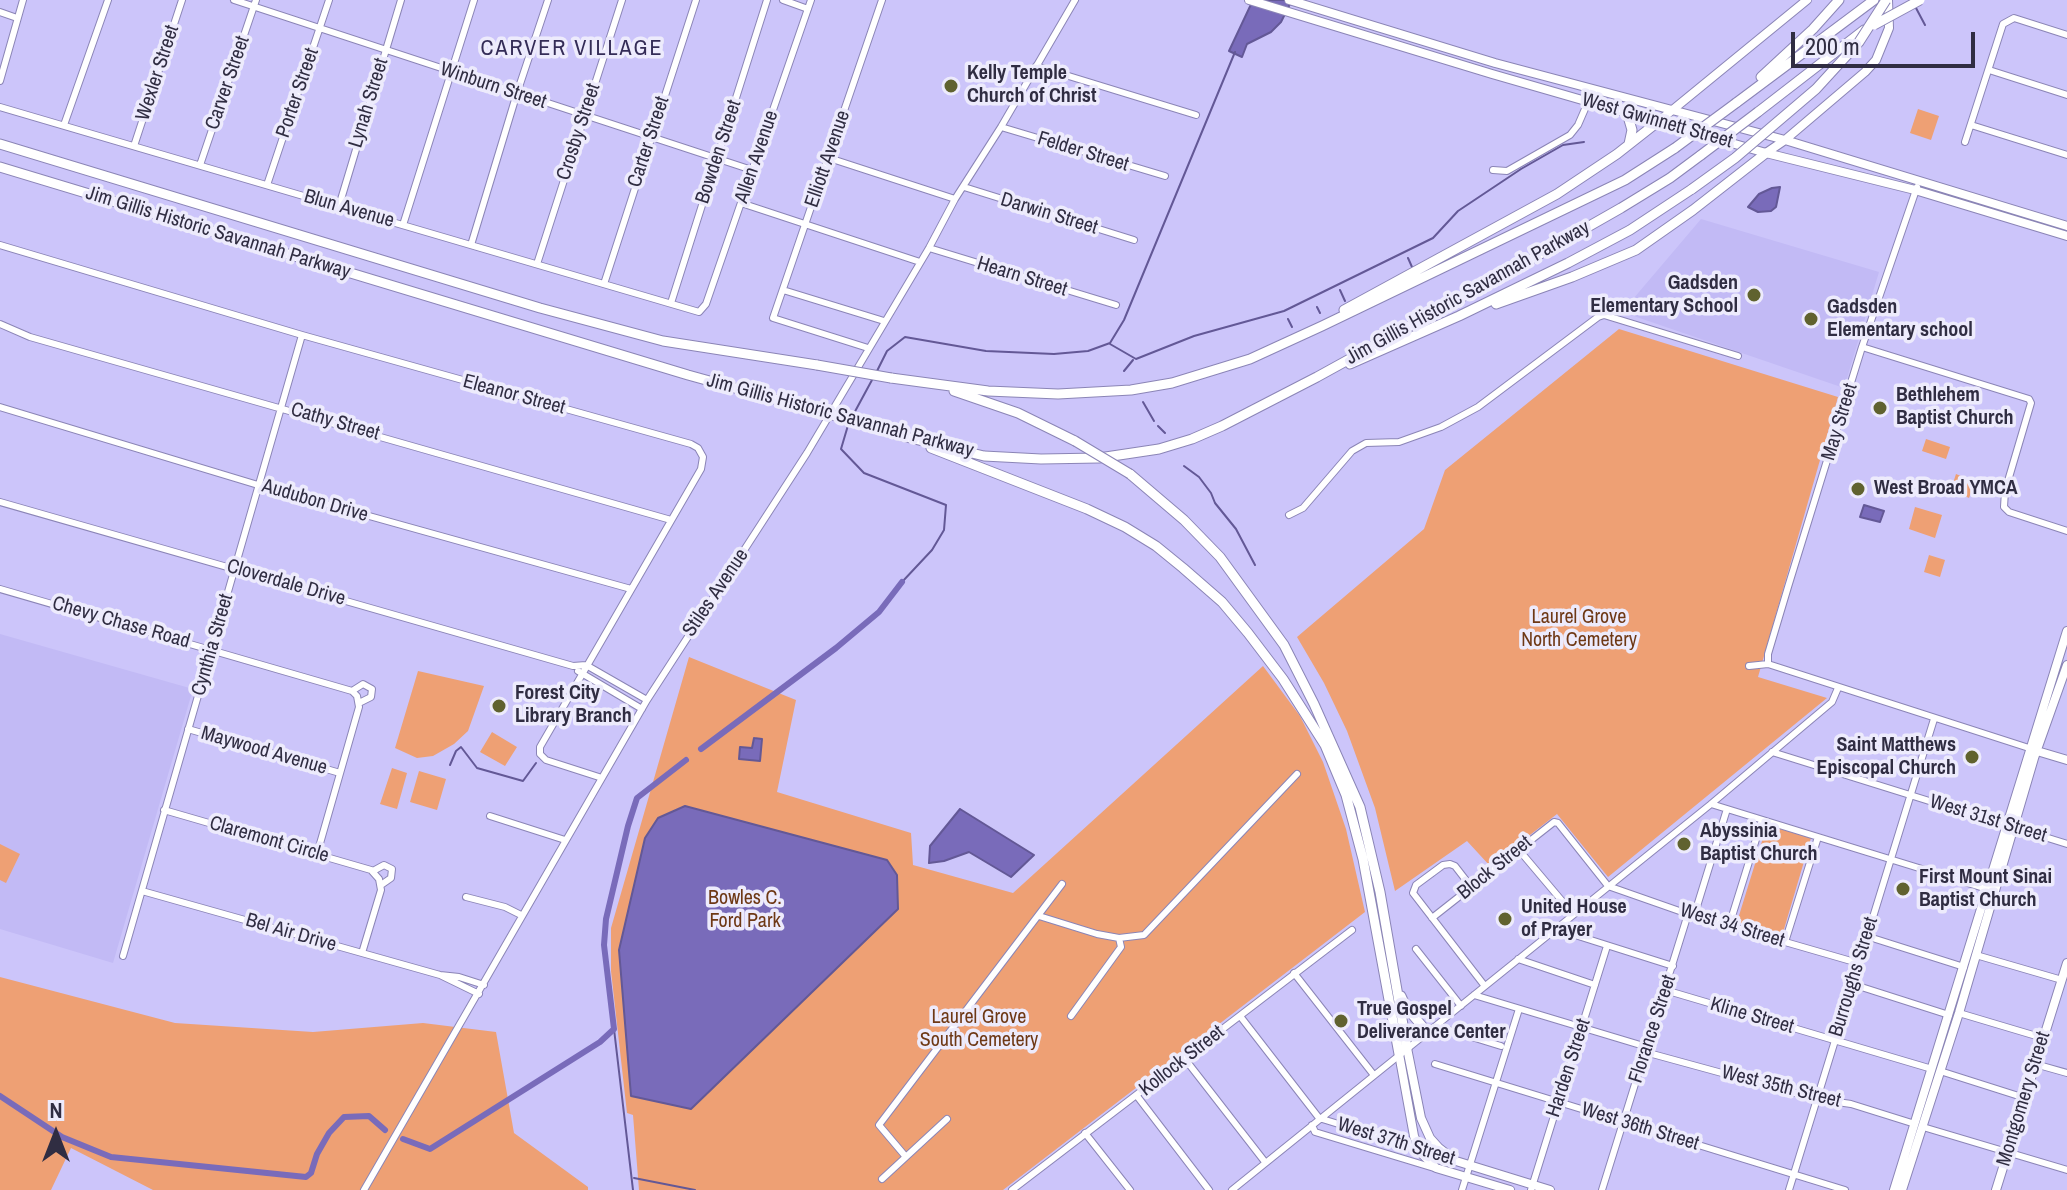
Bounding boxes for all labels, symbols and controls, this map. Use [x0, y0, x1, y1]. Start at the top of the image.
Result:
scale bar [1795, 16, 1979, 66]
street label: Wexler Street [131, 22, 185, 124]
text: 200 m [1805, 30, 1860, 62]
street label: Carver Street [201, 33, 255, 133]
district label: CARVER VILLAGE [480, 36, 664, 62]
street label: Porter Street [272, 45, 324, 141]
street label: Lynah Street [344, 55, 394, 151]
street label: Winburn Street [437, 58, 549, 114]
place label: Kelly Temple Church of Christ [967, 62, 1096, 109]
marker: Kelly Temple Church of Christ [942, 77, 960, 95]
street label: Crosby Street [552, 81, 606, 183]
street label: West Gwinnett Street [1579, 88, 1735, 154]
street label: Carter Street [623, 94, 675, 190]
street label: Bowden Street [691, 97, 747, 207]
street label: Elliott Avenue [800, 107, 856, 211]
street label: Allen Avenue [730, 108, 784, 206]
street label: Felder Street [1035, 127, 1131, 177]
street label: Jim Gillis Historic Savannah Parkway [83, 181, 353, 285]
street label: Blun Avenue [301, 185, 397, 233]
street label: Darwin Street [998, 188, 1100, 240]
street label: Jim Gillis Historic Savannah Parkway [1342, 216, 1594, 370]
street label: Hearn Street [974, 252, 1070, 302]
place label: Gadsden Elementary School [1590, 272, 1738, 319]
marker: Gadsden Elementary School [1745, 286, 1763, 304]
place label: Gadsden Elementary school [1827, 296, 1973, 343]
marker: Gadsden Elementary school [1802, 310, 1820, 328]
street label: Jim Gillis Historic Savannah Parkway [704, 369, 976, 463]
street label: Eleanor Street [460, 370, 568, 420]
street label: May Street [1817, 381, 1863, 463]
place label: Bethlehem Baptist Church [1896, 384, 2014, 431]
street label: Cathy Street [288, 398, 382, 446]
marker: Bethlehem Baptist Church [1871, 399, 1889, 417]
street label: Audubon Drive [259, 474, 371, 528]
place label: West Broad YMCA [1874, 477, 2018, 501]
marker: West Broad YMCA [1849, 480, 1867, 498]
street label: Stiles Avenue [678, 544, 754, 642]
street label: Cloverdale Drive [224, 555, 348, 611]
street label: Cynthia Street [187, 591, 239, 699]
street label: Chevy Chase Road [49, 592, 193, 654]
park label: Laurel Grove North Cemetery [1521, 606, 1637, 653]
place label: Forest City Library Branch [515, 682, 632, 729]
marker: Forest City Library Branch [490, 697, 508, 715]
street label: Maywood Avenue [198, 722, 330, 780]
place label: Saint Matthews Episcopal Church [1817, 734, 1956, 781]
marker: Saint Matthews Episcopal Church [1963, 748, 1981, 766]
street label: West 31st Street [1927, 790, 2049, 848]
street label: Claremont Circle [207, 812, 331, 868]
place label: Abyssinia Baptist Church [1700, 820, 1818, 867]
street label: Block Street [1453, 831, 1537, 905]
marker: Abyssinia Baptist Church [1675, 835, 1693, 853]
place label: First Mount Sinai Baptist Church [1919, 866, 2052, 913]
marker: First Mount Sinai Baptist Church [1894, 880, 1912, 898]
park label: Bowles C. Ford Park [708, 887, 782, 934]
place label: United House of Prayer [1521, 896, 1627, 943]
street label: West 34 Street [1677, 899, 1787, 953]
street label: Bel Air Drive [243, 909, 339, 957]
marker: United House of Prayer [1496, 910, 1514, 928]
street label: Burroughs Street [1824, 914, 1884, 1040]
street label: Florance Street [1624, 972, 1682, 1086]
street label: Kline Street [1708, 993, 1796, 1039]
place label: True Gospel Deliverance Center [1357, 998, 1506, 1045]
park label: Laurel Grove South Cemetery [920, 1006, 1038, 1053]
marker: True Gospel Deliverance Center [1332, 1012, 1350, 1030]
street label: Harden Street [1542, 1016, 1596, 1120]
street label: Kollock Street [1135, 1020, 1229, 1102]
street label: Montgomery Street [1992, 1029, 2056, 1169]
street label: West 35th Street [1719, 1061, 1843, 1113]
north arrow [16, 1094, 96, 1174]
text: N [49, 1095, 63, 1125]
street label: West 36th Street [1578, 1098, 1702, 1156]
street label: West 37th Street [1334, 1113, 1458, 1171]

